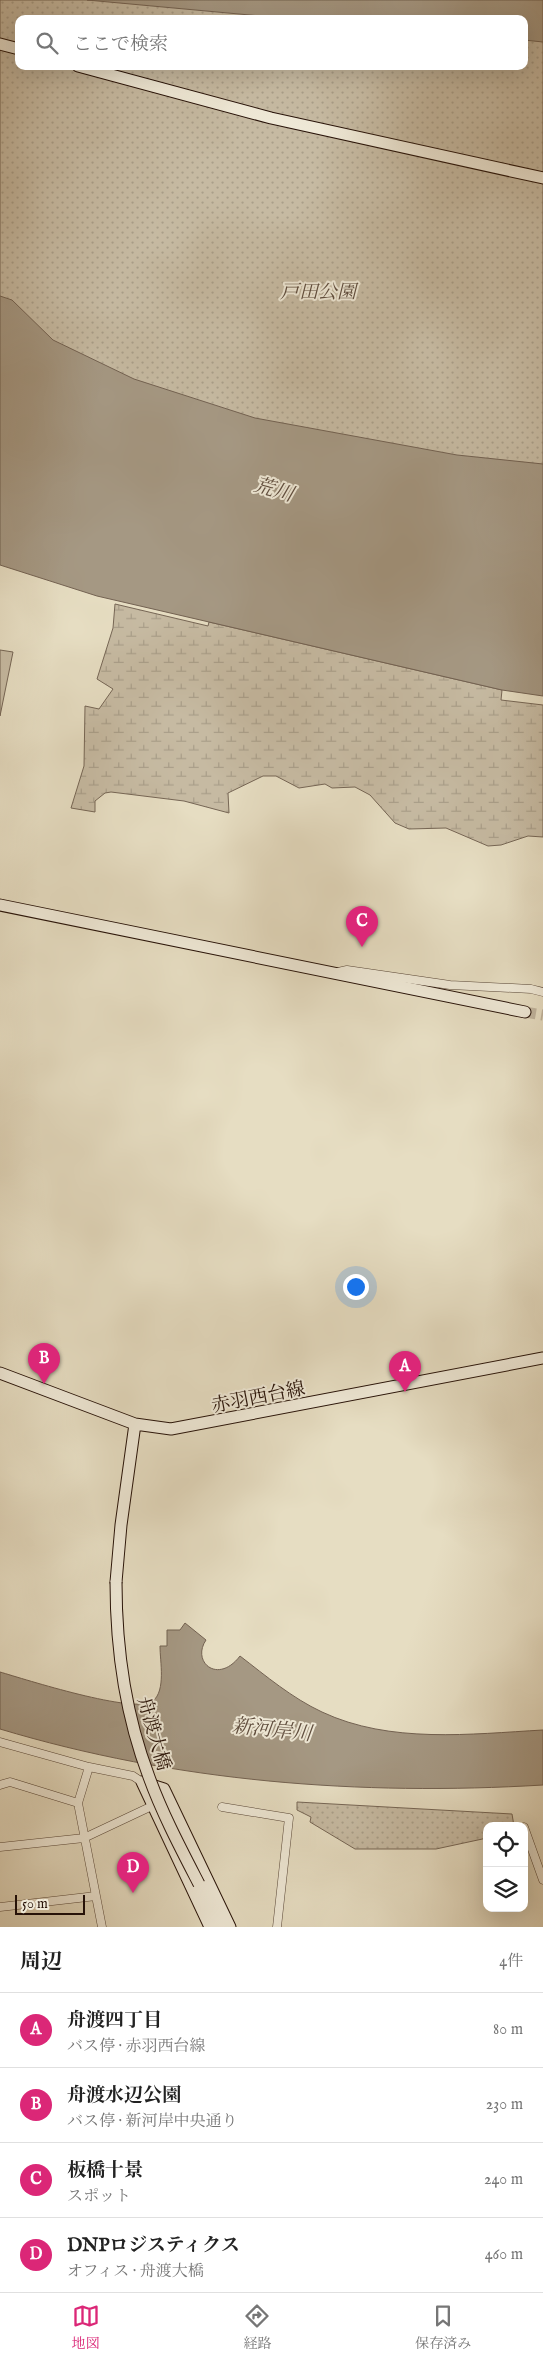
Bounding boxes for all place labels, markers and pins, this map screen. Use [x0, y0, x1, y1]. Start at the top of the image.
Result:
pin: C [346, 906, 378, 947]
pin: B [28, 1343, 60, 1384]
pin: A [389, 1351, 421, 1392]
pin: D [117, 1852, 149, 1893]

